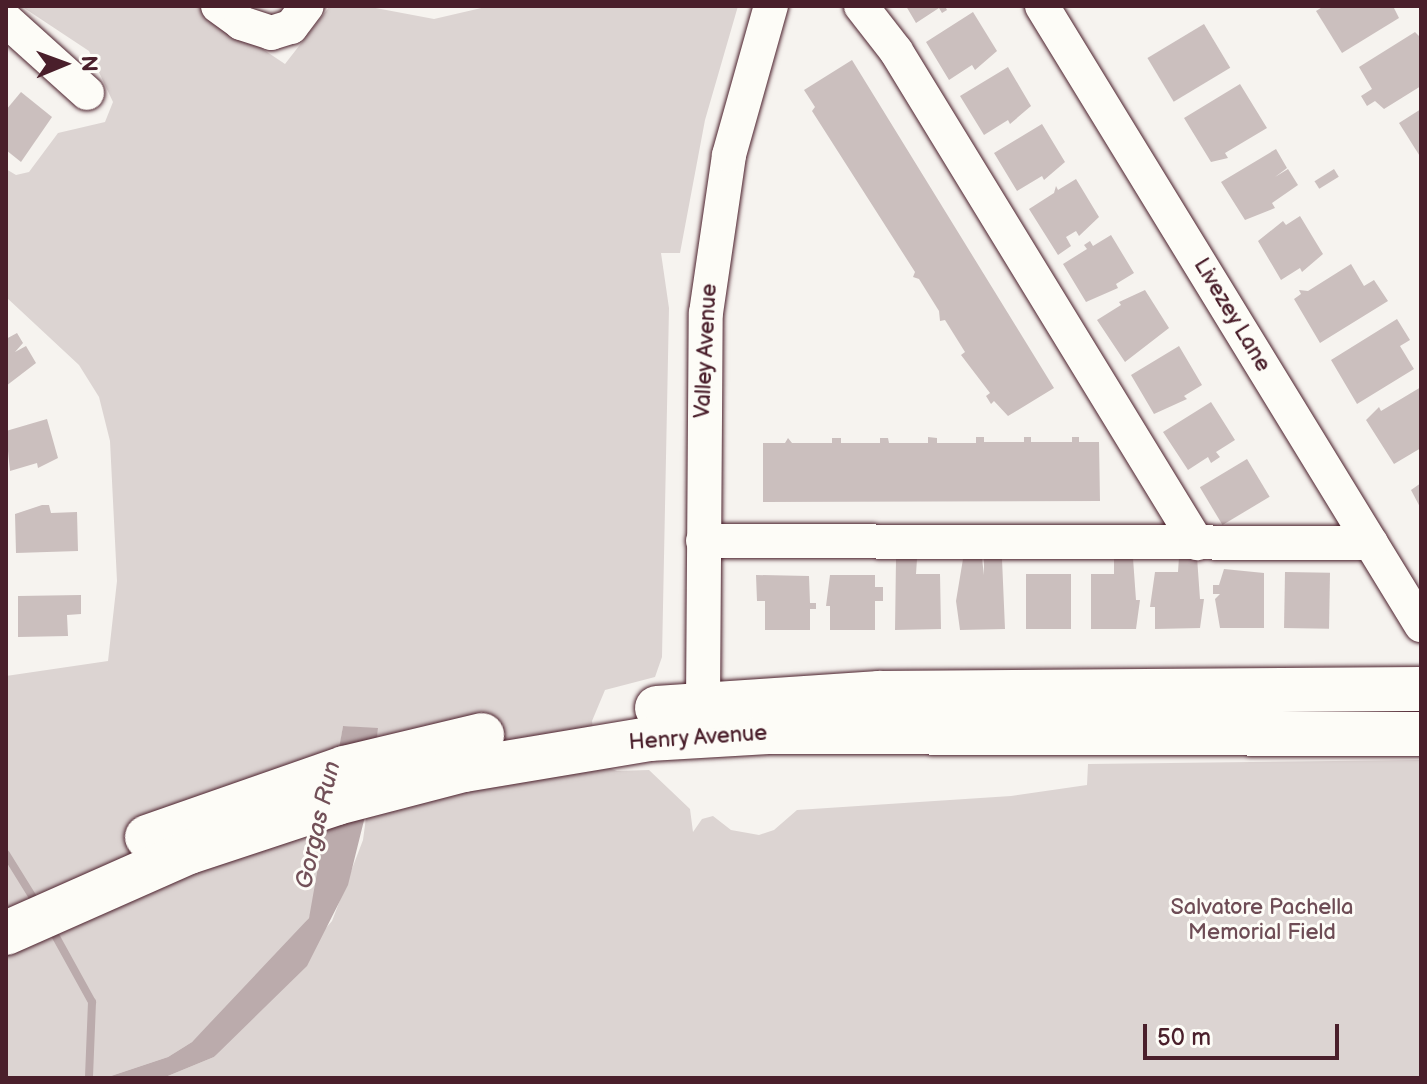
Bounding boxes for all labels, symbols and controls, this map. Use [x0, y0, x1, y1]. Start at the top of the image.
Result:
north arrow [24, 24, 104, 104]
text: N [75, 55, 102, 72]
street label: Livezey Lane [1187, 253, 1277, 377]
street label: Valley Avenue [689, 282, 723, 420]
street label: Henry Avenue [627, 720, 769, 756]
water label: Gorgas Run [289, 758, 347, 892]
park label: Salvatore Pachella Memorial Field [1171, 894, 1353, 946]
scale bar [1147, 1008, 1343, 1058]
text: 50 m [1157, 1023, 1211, 1052]

